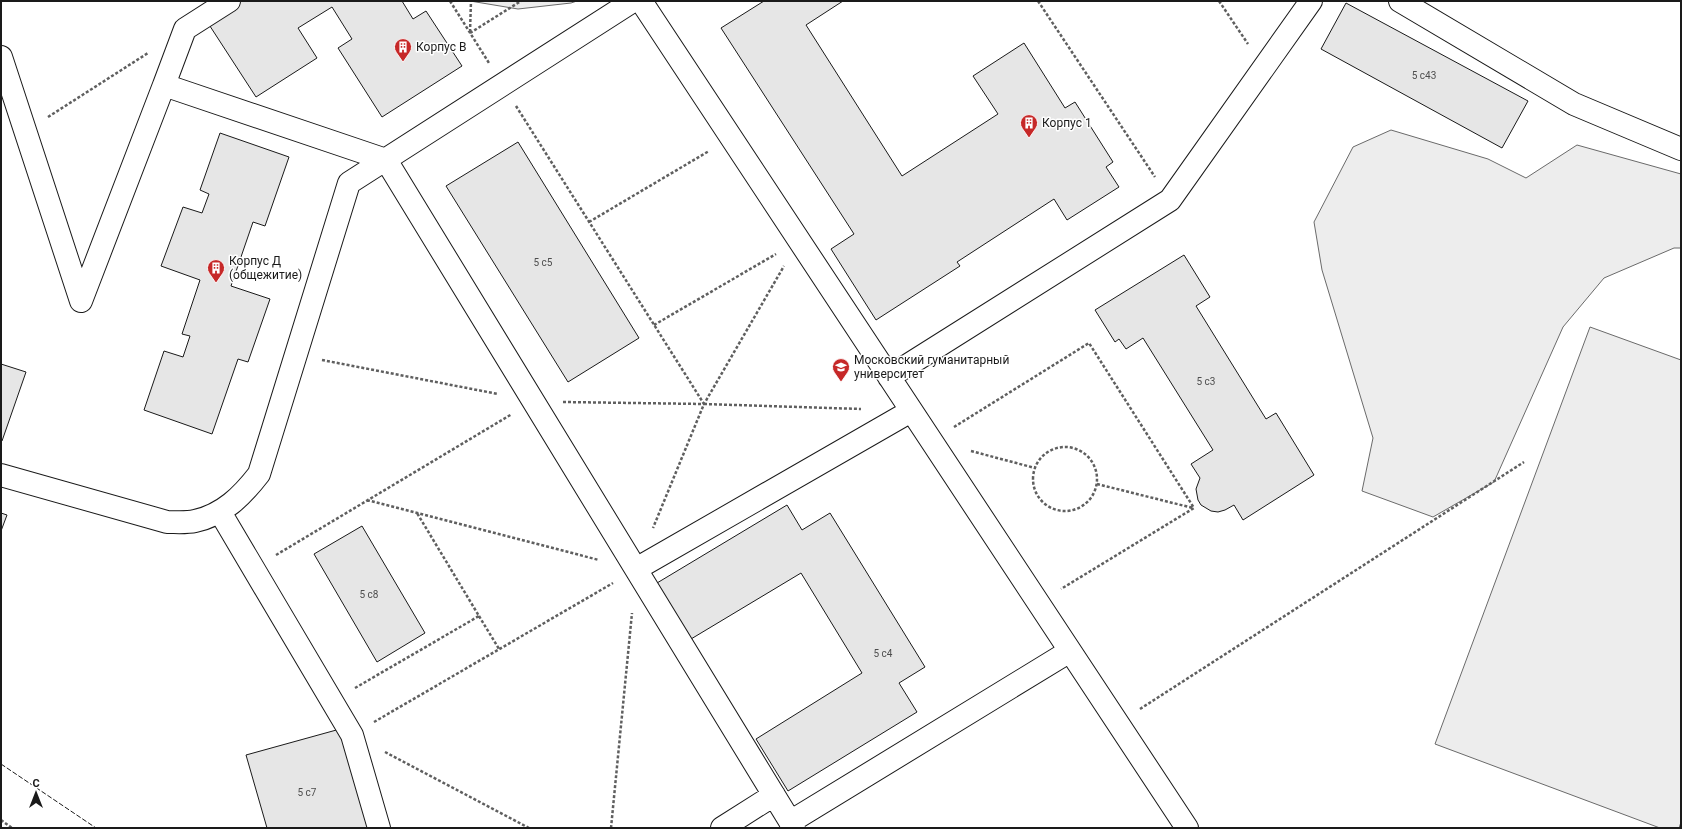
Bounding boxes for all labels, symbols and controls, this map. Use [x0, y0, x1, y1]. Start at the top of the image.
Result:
building icon: Корпус В [393, 37, 413, 62]
place label: Корпус В [416, 40, 466, 54]
house number: 5 с43 [1412, 70, 1436, 81]
building icon: Корпус 1 [1019, 113, 1039, 138]
place label: Корпус 1 [1042, 116, 1092, 130]
place label: Корпус Д (общежитие) [229, 254, 302, 282]
house number: 5 с5 [534, 257, 553, 268]
building icon: Корпус Д (общежитие) [206, 258, 226, 283]
place label: Московский гуманитарный университет [854, 353, 1009, 381]
school or university icon: Московский гуманитарный университет [831, 357, 851, 382]
house number: 5 с3 [1197, 376, 1215, 387]
house number: 5 с8 [360, 589, 379, 600]
house number: 5 с4 [874, 648, 893, 659]
north arrow [16, 773, 56, 813]
text: С [32, 777, 40, 790]
house number: 5 с7 [298, 787, 317, 798]

